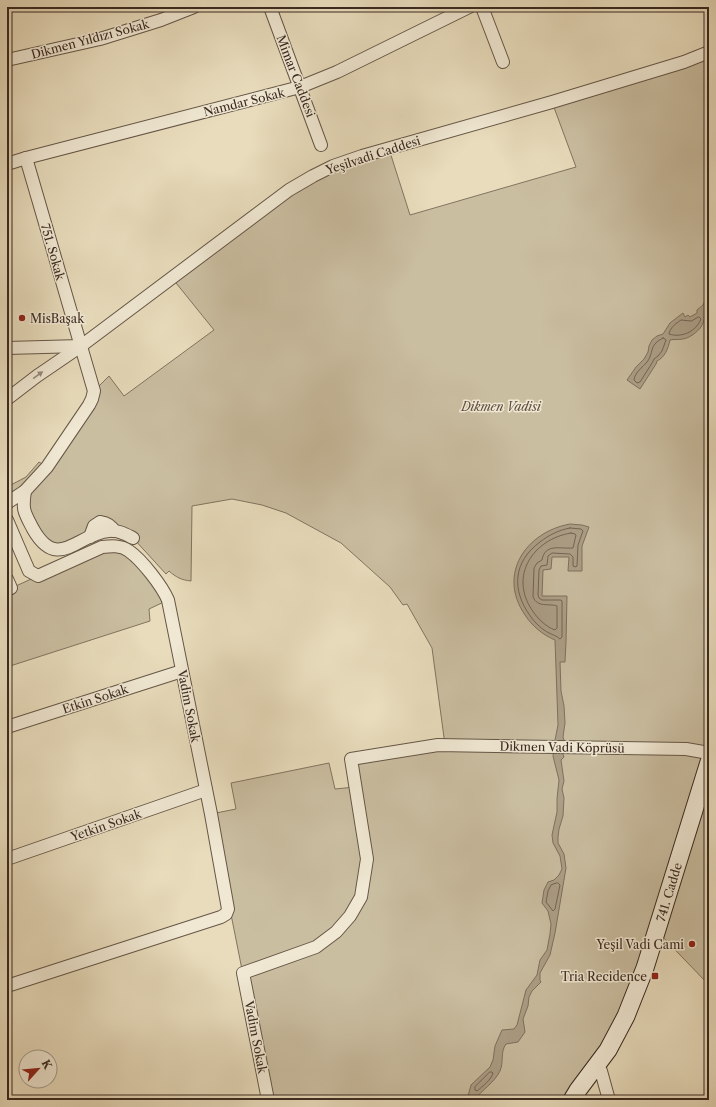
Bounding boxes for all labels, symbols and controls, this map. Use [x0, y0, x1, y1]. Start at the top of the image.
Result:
street label: Dikmen Yıldızı Sokak [29, 16, 152, 62]
street label: Mimar Caddesi [273, 33, 319, 120]
street label: Namdar Sokak [202, 84, 287, 119]
street label: Yeşilvadi Caddesi [323, 133, 423, 178]
street label: 751. Sokak [38, 222, 69, 283]
place label: MisBaşak [30, 311, 85, 326]
marker: MisBaşak [17, 313, 27, 323]
one-way arrow [33, 371, 44, 380]
park label: Dikmen Vadisi [460, 399, 542, 414]
street label: Vadim Sokak [174, 667, 204, 745]
street label: Etkin Sokak [60, 681, 131, 717]
street label: Dikmen Vadi Köprüsü [499, 738, 625, 756]
street label: Yetkin Sokak [68, 806, 144, 844]
street label: 741. Cadde [653, 860, 685, 923]
place label: Yeşil Vadi Cami [595, 937, 684, 952]
marker: Yeşil Vadi Cami [687, 939, 697, 949]
place label: Tria Recidence [561, 969, 647, 984]
marker: Tria Recidence [650, 971, 660, 981]
street label: Vadim Sokak [241, 998, 271, 1076]
north arrow [18, 1049, 58, 1089]
text: K [39, 1057, 56, 1073]

